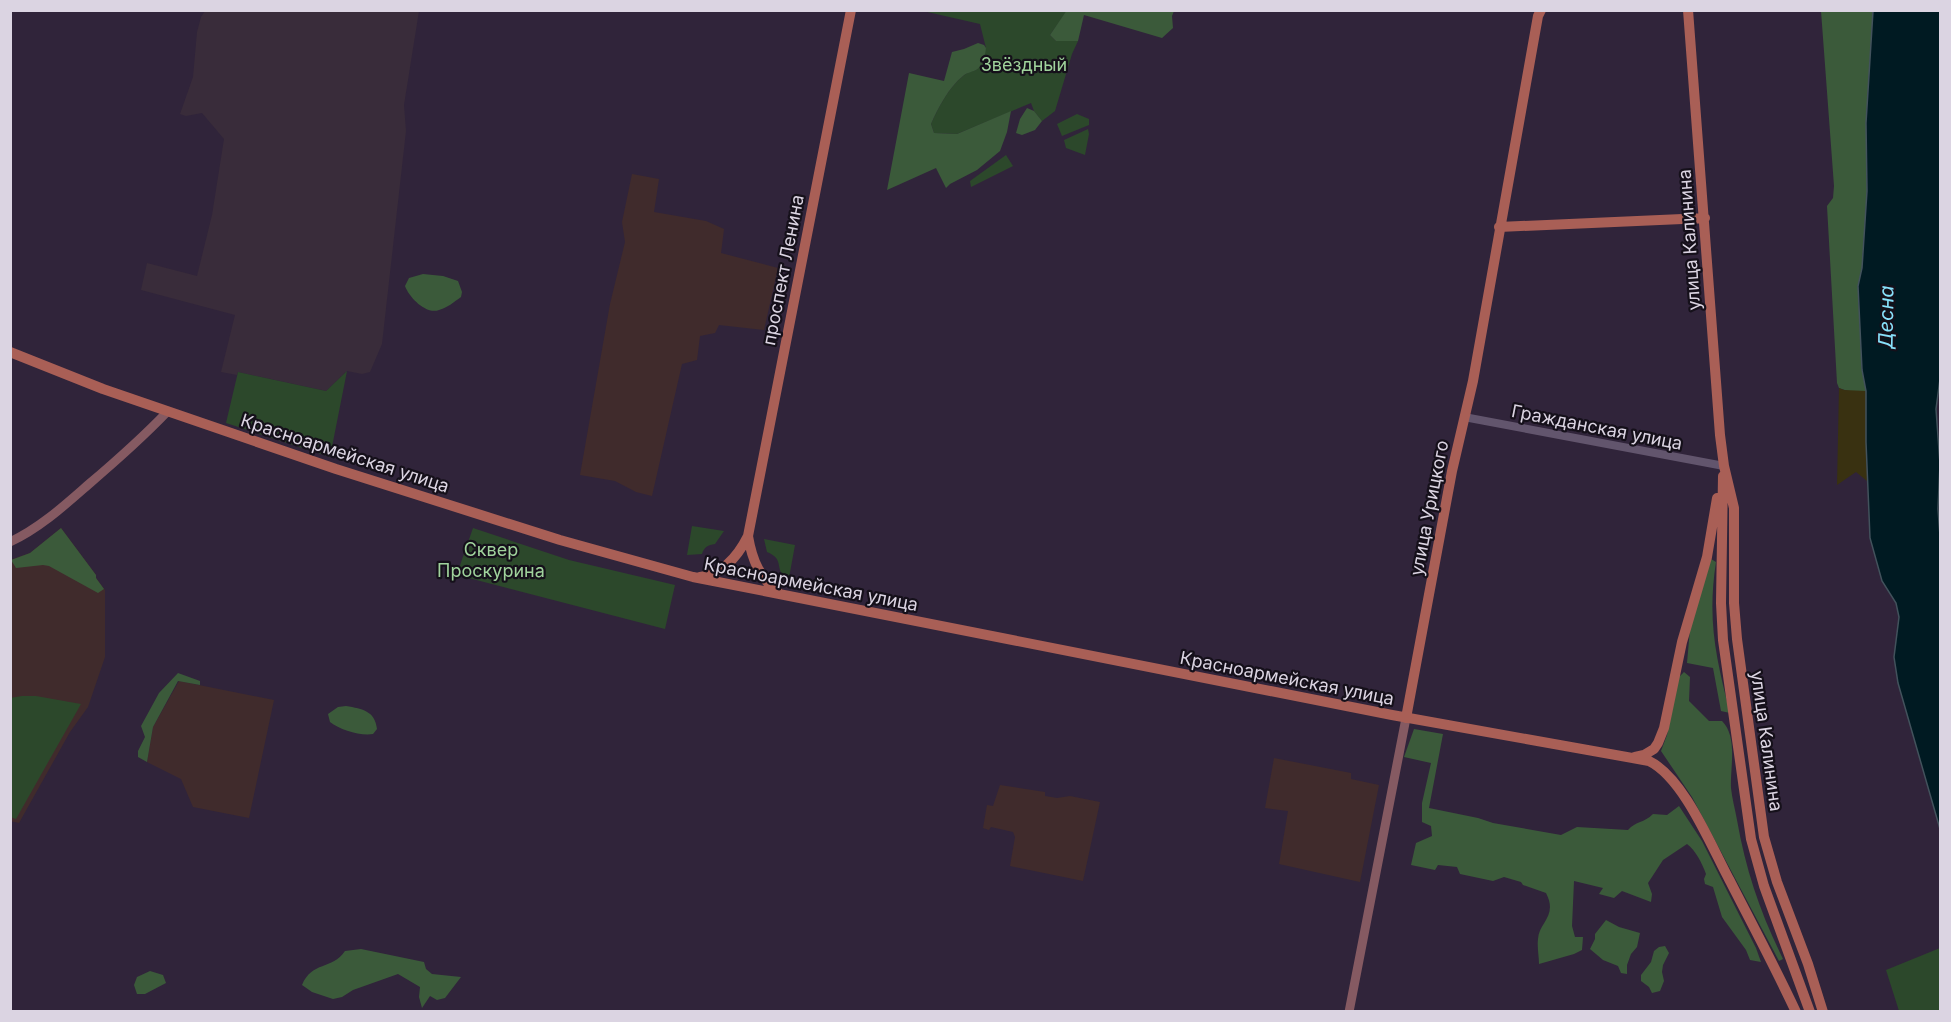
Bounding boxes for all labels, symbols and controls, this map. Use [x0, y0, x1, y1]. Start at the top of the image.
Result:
park label: Звёздный [981, 54, 1067, 75]
street label: улица Калинина [1674, 169, 1704, 311]
street label: проспект Ленина [758, 193, 808, 347]
water label: Десна [1873, 285, 1899, 350]
street label: Гражданская улица [1510, 400, 1684, 454]
street label: Красноармейская улица [238, 409, 452, 497]
street label: улица Урицкого [1406, 438, 1452, 578]
park label: Сквер Проскурина [437, 539, 545, 581]
street label: Красноармейская улица [702, 553, 920, 615]
street label: Красноармейская улица [1178, 647, 1396, 709]
street label: улица Калинина [1747, 670, 1787, 812]

